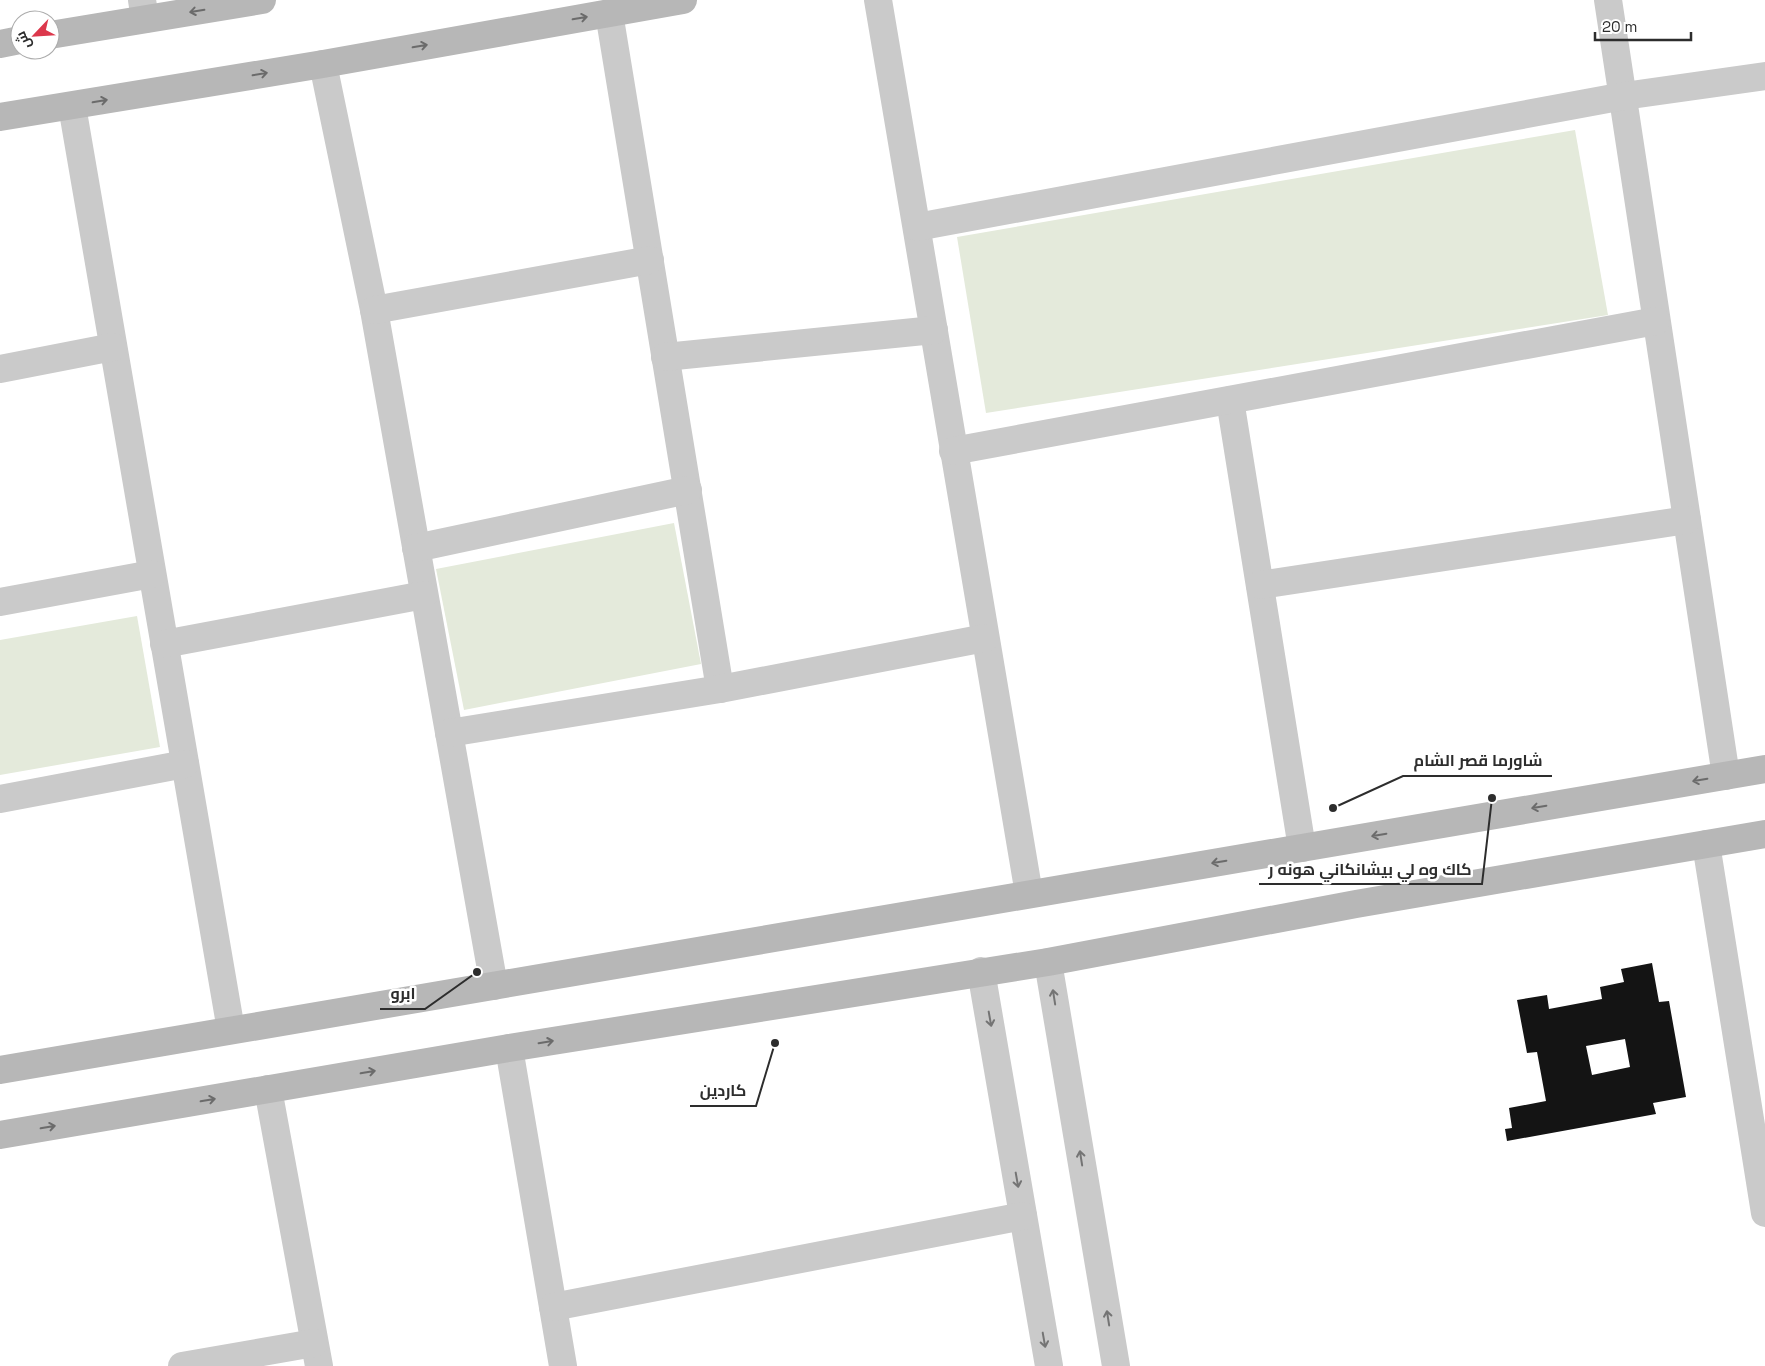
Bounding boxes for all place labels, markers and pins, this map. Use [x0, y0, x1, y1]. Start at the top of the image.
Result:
callout: شاورما قصر الشام [1403, 745, 1552, 776]
callout: كاك وه لي بيشانكاني هونه ر [1259, 853, 1482, 884]
callout: ابرو [380, 978, 425, 1009]
callout: كاردين [690, 1075, 756, 1106]

